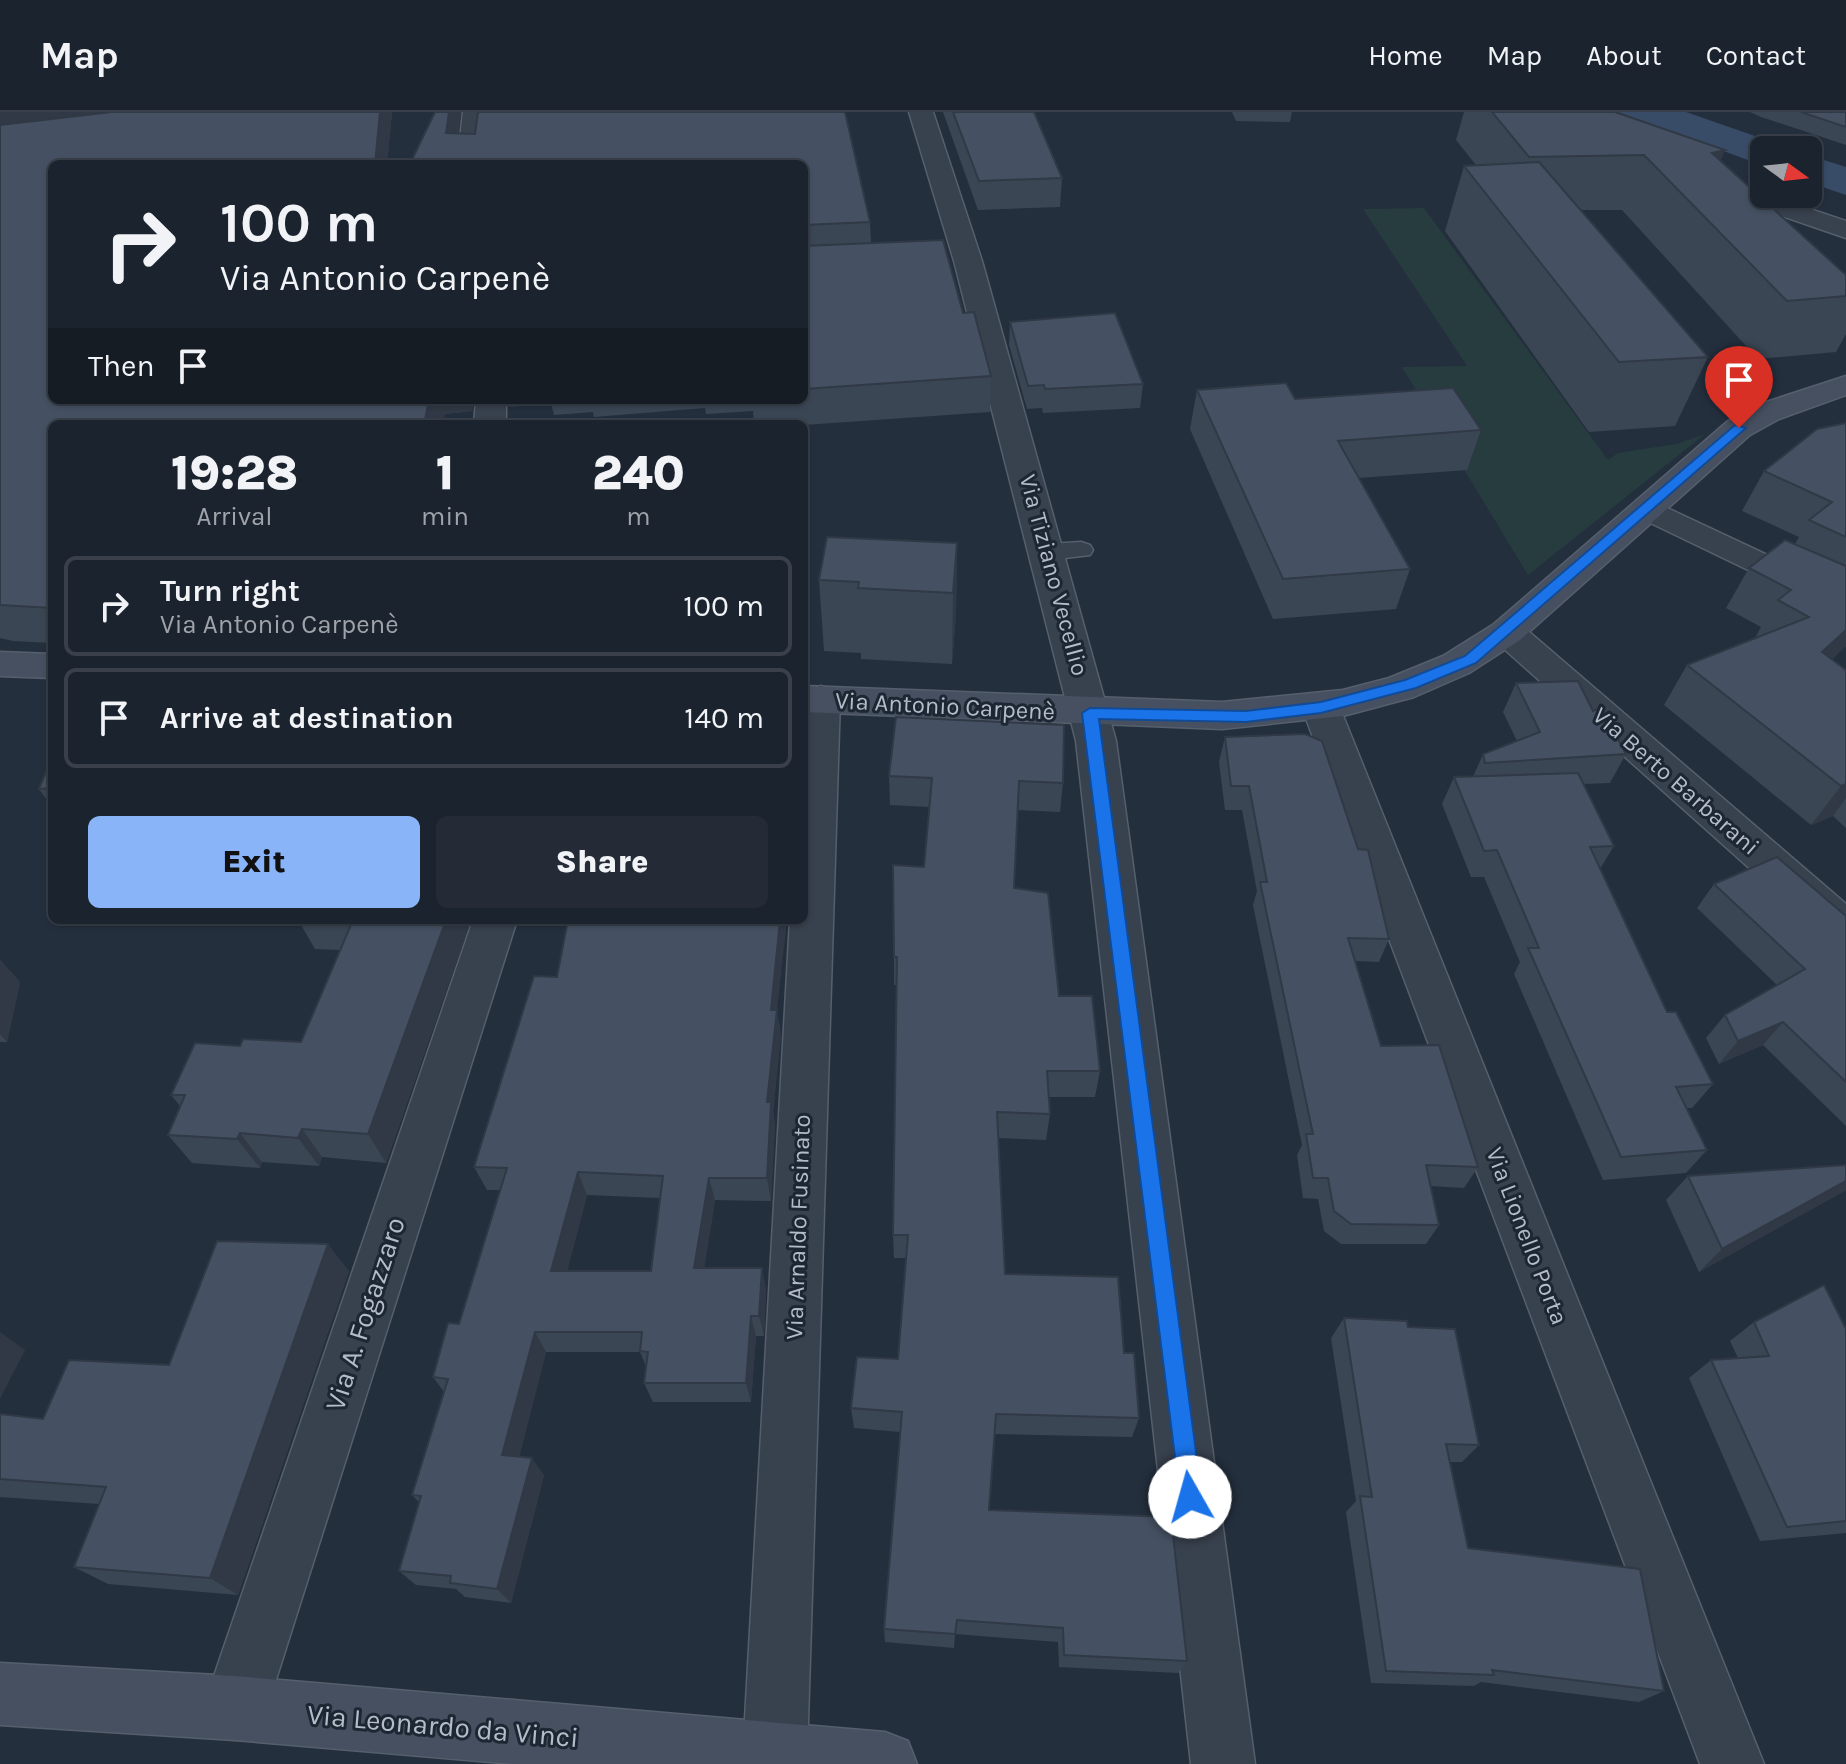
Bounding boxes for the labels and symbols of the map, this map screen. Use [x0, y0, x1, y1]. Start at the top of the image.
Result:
north arrow [1750, 136, 1822, 208]
pin [1705, 346, 1773, 428]
street label: Via Tiziano Vecellio [1014, 471, 1094, 679]
street label: Via Antonio Carpenè [834, 686, 1056, 726]
street label: Via Berto Barbarani [1587, 701, 1765, 861]
street label: Via Arnaldo Fusinato [780, 1114, 816, 1340]
street label: Via Lionello Porta [1480, 1143, 1574, 1329]
street label: Via A. Fogazzaro [318, 1213, 412, 1415]
position arrow [1148, 1455, 1232, 1539]
street label: Via Leonardo da Vinci [306, 1698, 580, 1754]

